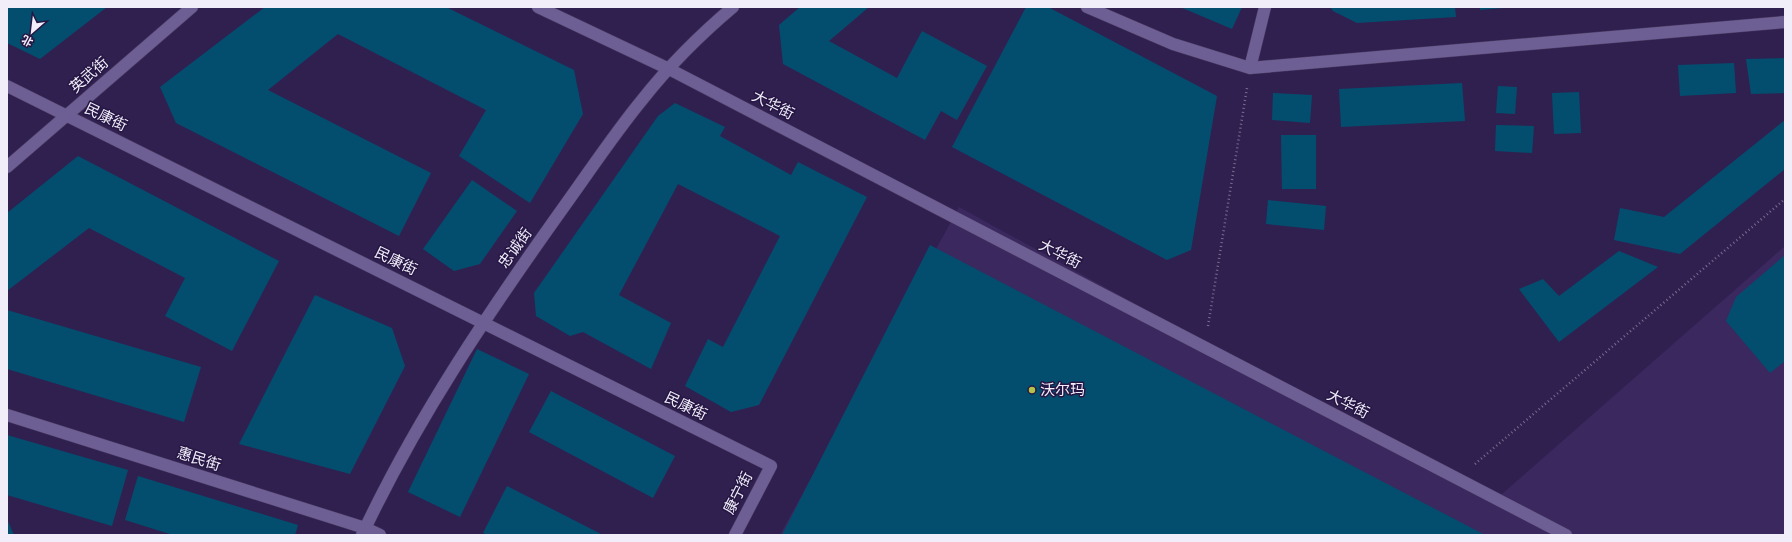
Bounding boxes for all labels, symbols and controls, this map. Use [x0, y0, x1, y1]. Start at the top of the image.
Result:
north arrow [12, 12, 52, 52]
text: 北 [19, 33, 35, 50]
street label: 英武街 [65, 53, 111, 96]
street label: 大华街 [749, 86, 798, 122]
street label: 民康街 [82, 98, 131, 134]
street label: 忠诚街 [494, 224, 535, 271]
street label: 大华街 [1036, 235, 1085, 271]
street label: 民康街 [372, 242, 421, 278]
place label: 沃尔玛 [1040, 380, 1085, 398]
marker: 沃尔玛 [1027, 385, 1037, 395]
street label: 大华街 [1324, 385, 1373, 421]
street label: 民康街 [662, 387, 711, 423]
street label: 惠民街 [175, 443, 223, 474]
street label: 康宁街 [719, 468, 755, 517]

